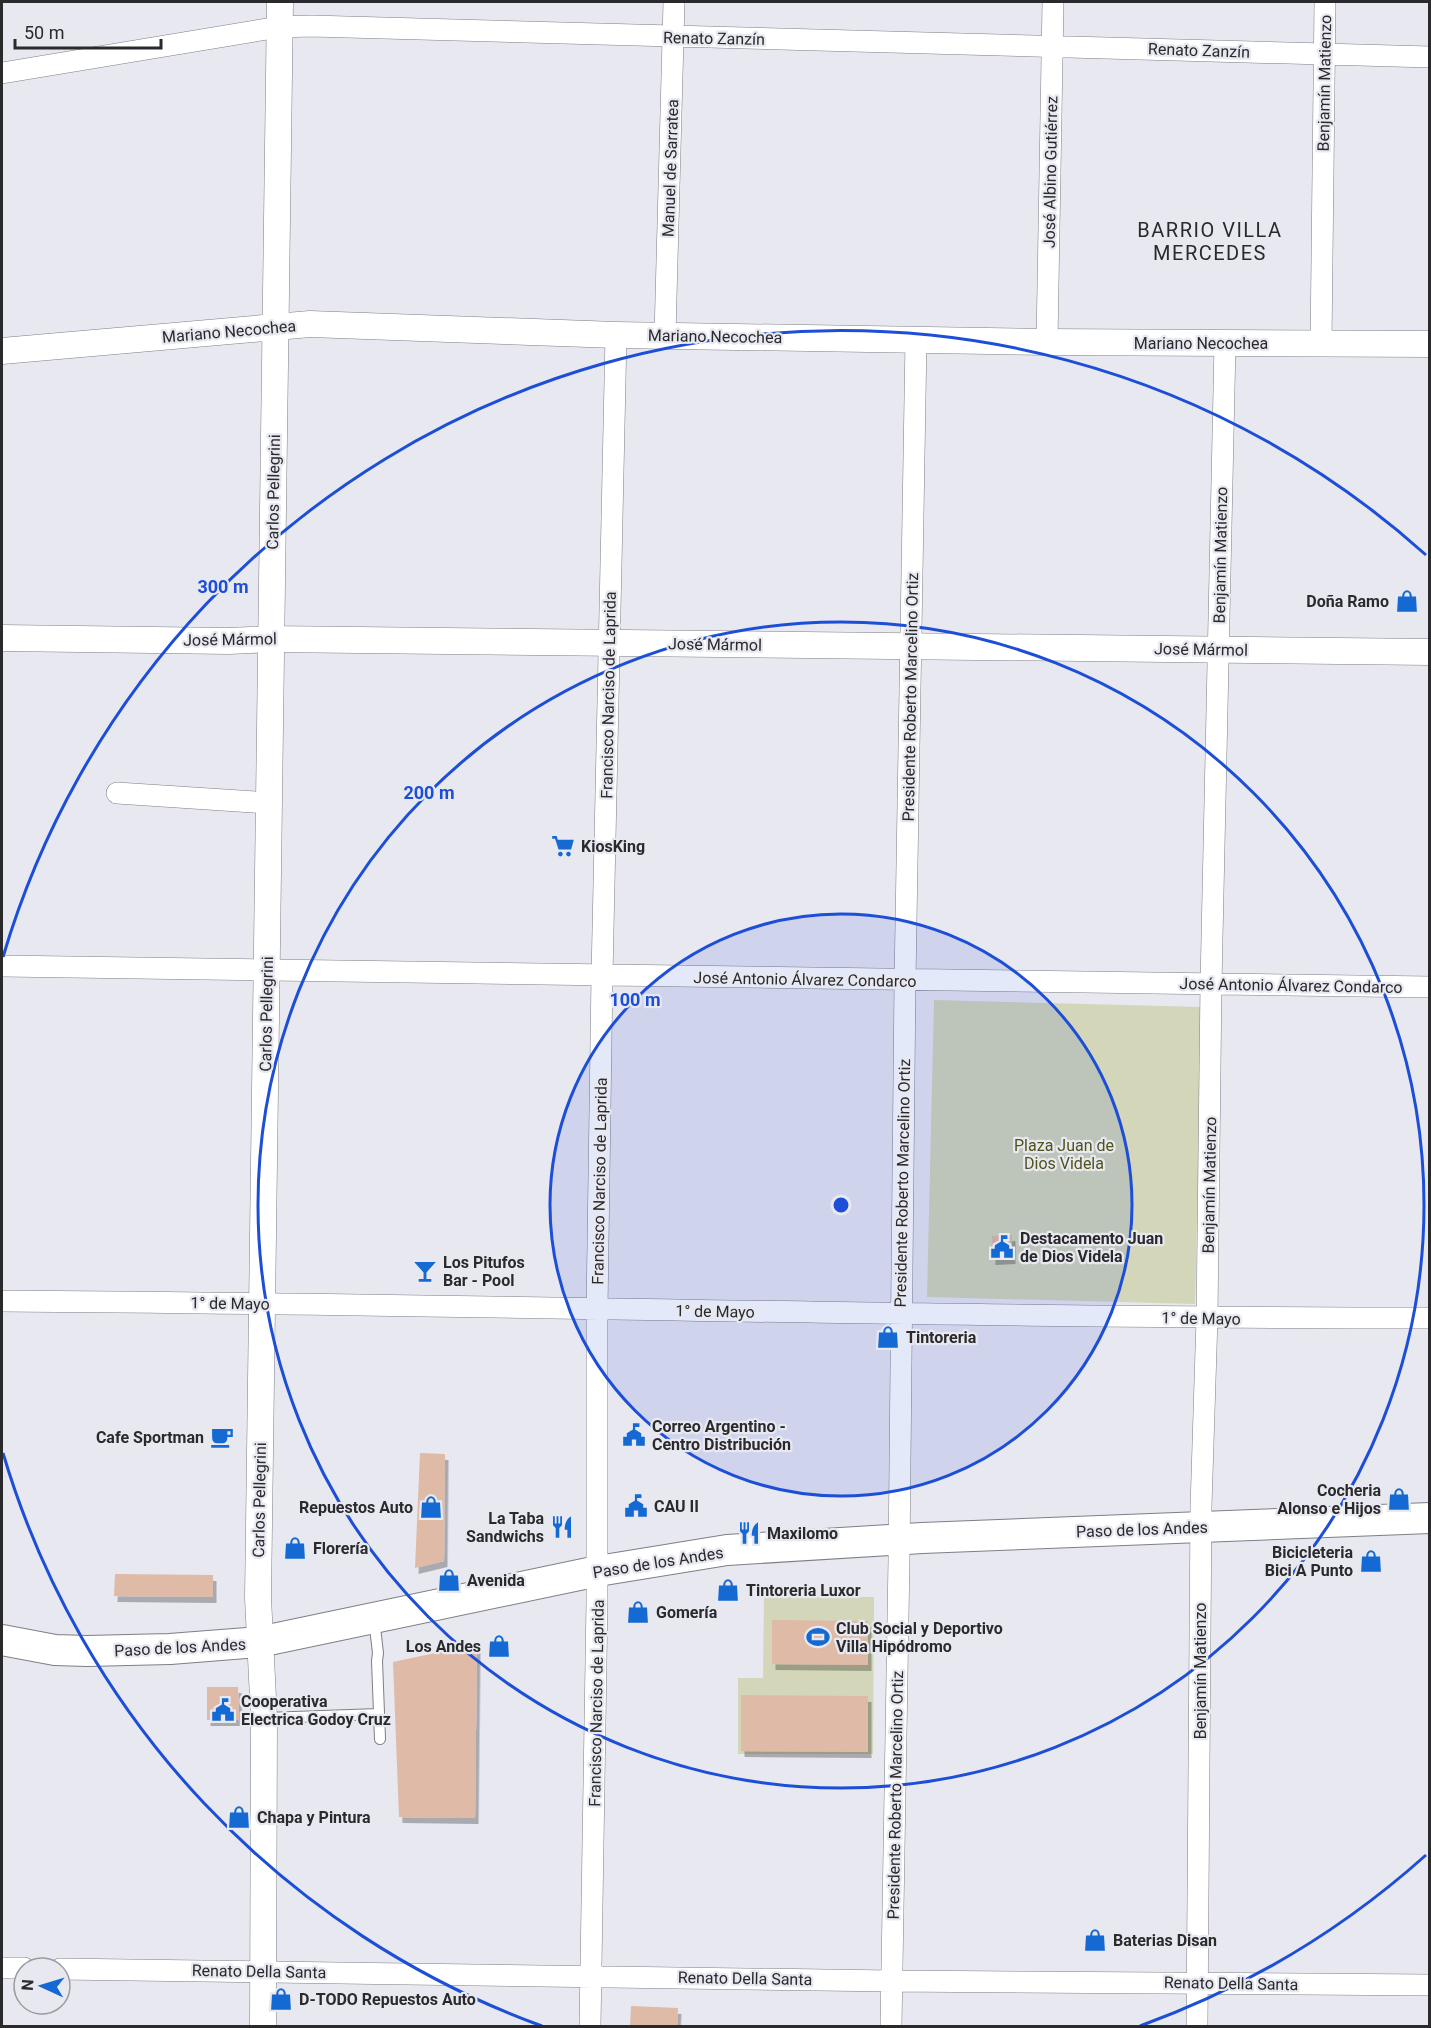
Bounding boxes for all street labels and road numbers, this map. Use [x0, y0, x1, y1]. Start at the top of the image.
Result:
street label: Benjamín Matienzo [1314, 15, 1335, 152]
street label: Renato Zanzín [663, 28, 765, 49]
street label: Renato Zanzín [1148, 39, 1250, 62]
street label: José Albino Gutiérrez [1040, 96, 1061, 248]
street label: Manuel de Sarratea [659, 99, 682, 237]
street label: Mariano Necochea [161, 316, 297, 347]
street label: Mariano Necochea [648, 326, 782, 347]
street label: Mariano Necochea [1134, 334, 1268, 353]
street label: Carlos Pellegrini [263, 434, 284, 550]
street label: Benjamín Matienzo [1210, 487, 1231, 624]
street label: Presidente Roberto Marcelino Ortiz [899, 572, 922, 822]
street label: Francisco Narciso de Laprida [597, 591, 620, 799]
street label: José Mármol [183, 629, 277, 650]
street label: José Mármol [668, 634, 762, 655]
street label: José Mármol [1154, 639, 1248, 660]
street label: Carlos Pellegrini [256, 956, 277, 1072]
street label: José Antonio Álvarez Condarco [693, 968, 917, 991]
street label: José Antonio Álvarez Condarco [1179, 974, 1403, 997]
street label: Presidente Roberto Marcelino Ortiz [891, 1058, 914, 1308]
street label: Francisco Narciso de Laprida [588, 1077, 611, 1285]
street label: Benjamín Matienzo [1199, 1117, 1220, 1254]
street label: 1° de Mayo [190, 1293, 270, 1314]
street label: 1° de Mayo [675, 1301, 755, 1322]
street label: 1° de Mayo [1161, 1308, 1241, 1329]
street label: Carlos Pellegrini [249, 1442, 270, 1558]
street label: Paso de los Andes [1076, 1518, 1208, 1541]
street label: Paso de los Andes [591, 1543, 725, 1582]
street label: Francisco Narciso de Laprida [585, 1599, 608, 1807]
street label: Benjamín Matienzo [1191, 1603, 1210, 1739]
street label: Paso de los Andes [114, 1635, 246, 1660]
street label: Presidente Roberto Marcelino Ortiz [884, 1670, 907, 1920]
street label: Renato Della Santa [192, 1961, 326, 1982]
street label: Renato Della Santa [678, 1968, 812, 1989]
street label: Renato Della Santa [1164, 1973, 1298, 1994]

